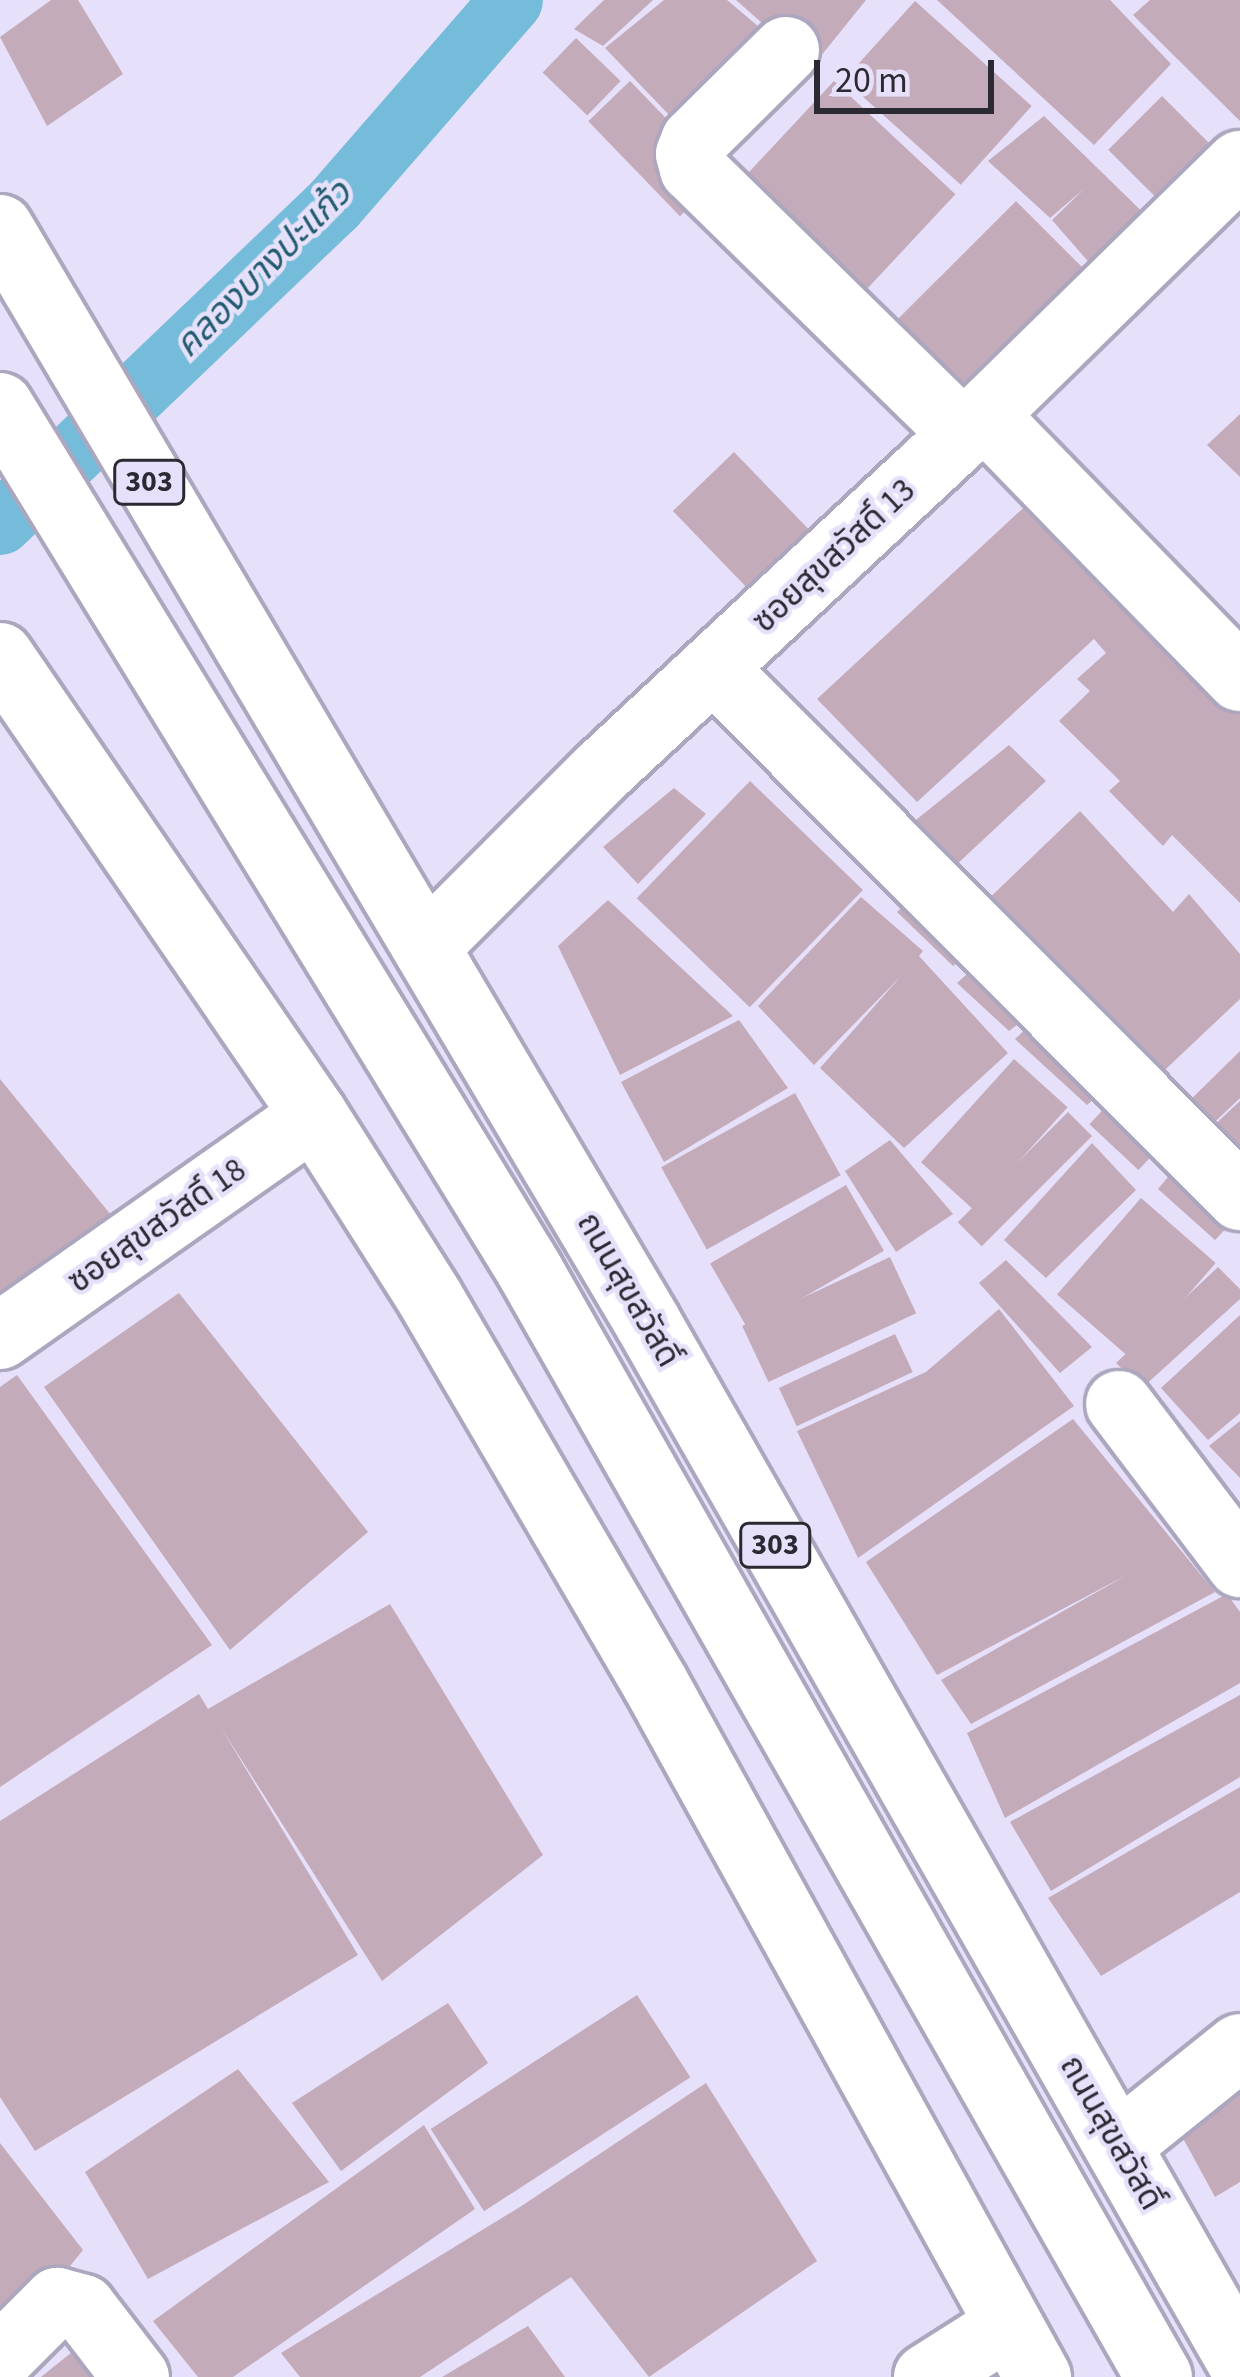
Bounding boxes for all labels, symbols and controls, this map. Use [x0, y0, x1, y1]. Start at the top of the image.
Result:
scale bar [820, 36, 1000, 110]
text: 20 m [835, 55, 908, 106]
water label: คลองบางปะแก้ว [166, 172, 360, 366]
road number: 303 [113, 458, 185, 506]
street label: ซอยสุขสวัสดิ์ 13 [745, 471, 923, 641]
street label: ซอยสุขสวัสดิ์ 18 [61, 1150, 253, 1302]
street label: ถนนสุขสวัสดิ์ [568, 1206, 688, 1374]
road number: 303 [739, 1521, 811, 1569]
street label: ถนนสุขสวัสดิ์ [1051, 2049, 1171, 2217]

